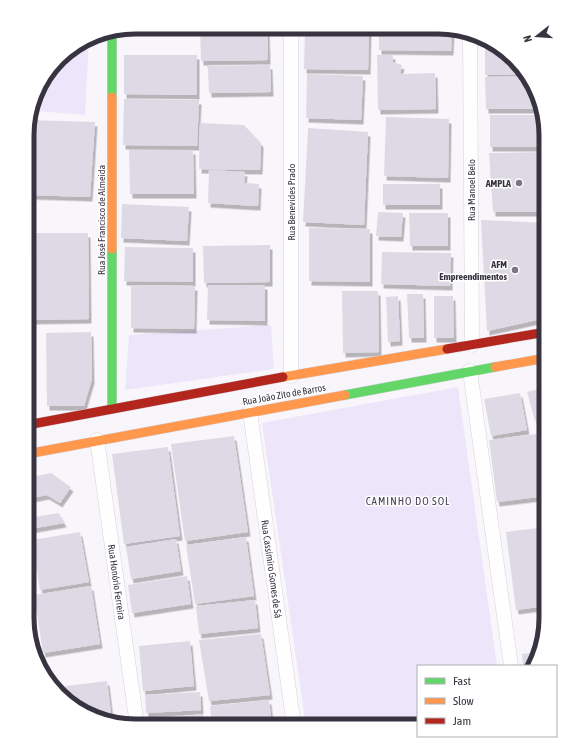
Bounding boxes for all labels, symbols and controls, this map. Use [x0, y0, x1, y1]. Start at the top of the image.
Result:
north arrow [517, 16, 557, 56]
text: N [521, 34, 534, 44]
street label: Rua Manoel Belo [466, 159, 477, 221]
street label: Rua Benevides Prado [286, 163, 297, 240]
street label: Rua José Francisco de Almeida [96, 165, 107, 275]
place label: AMPLA [485, 178, 511, 189]
marker: AMPLA [514, 178, 524, 188]
place label: AFM Empreendimentos [439, 259, 507, 282]
marker: AFM Empreendimentos [510, 265, 520, 275]
street label: Rua João Zito de Barros [242, 382, 327, 407]
district label: CAMINHO DO SOL [366, 495, 450, 507]
street label: Rua Cassimiro Gomes de Sá [259, 519, 284, 619]
street label: Rua Honório Ferreira [106, 544, 127, 621]
legend [417, 665, 557, 737]
text: Fast [453, 674, 471, 688]
text: Slow [453, 694, 474, 708]
text: Jam [453, 714, 471, 728]

